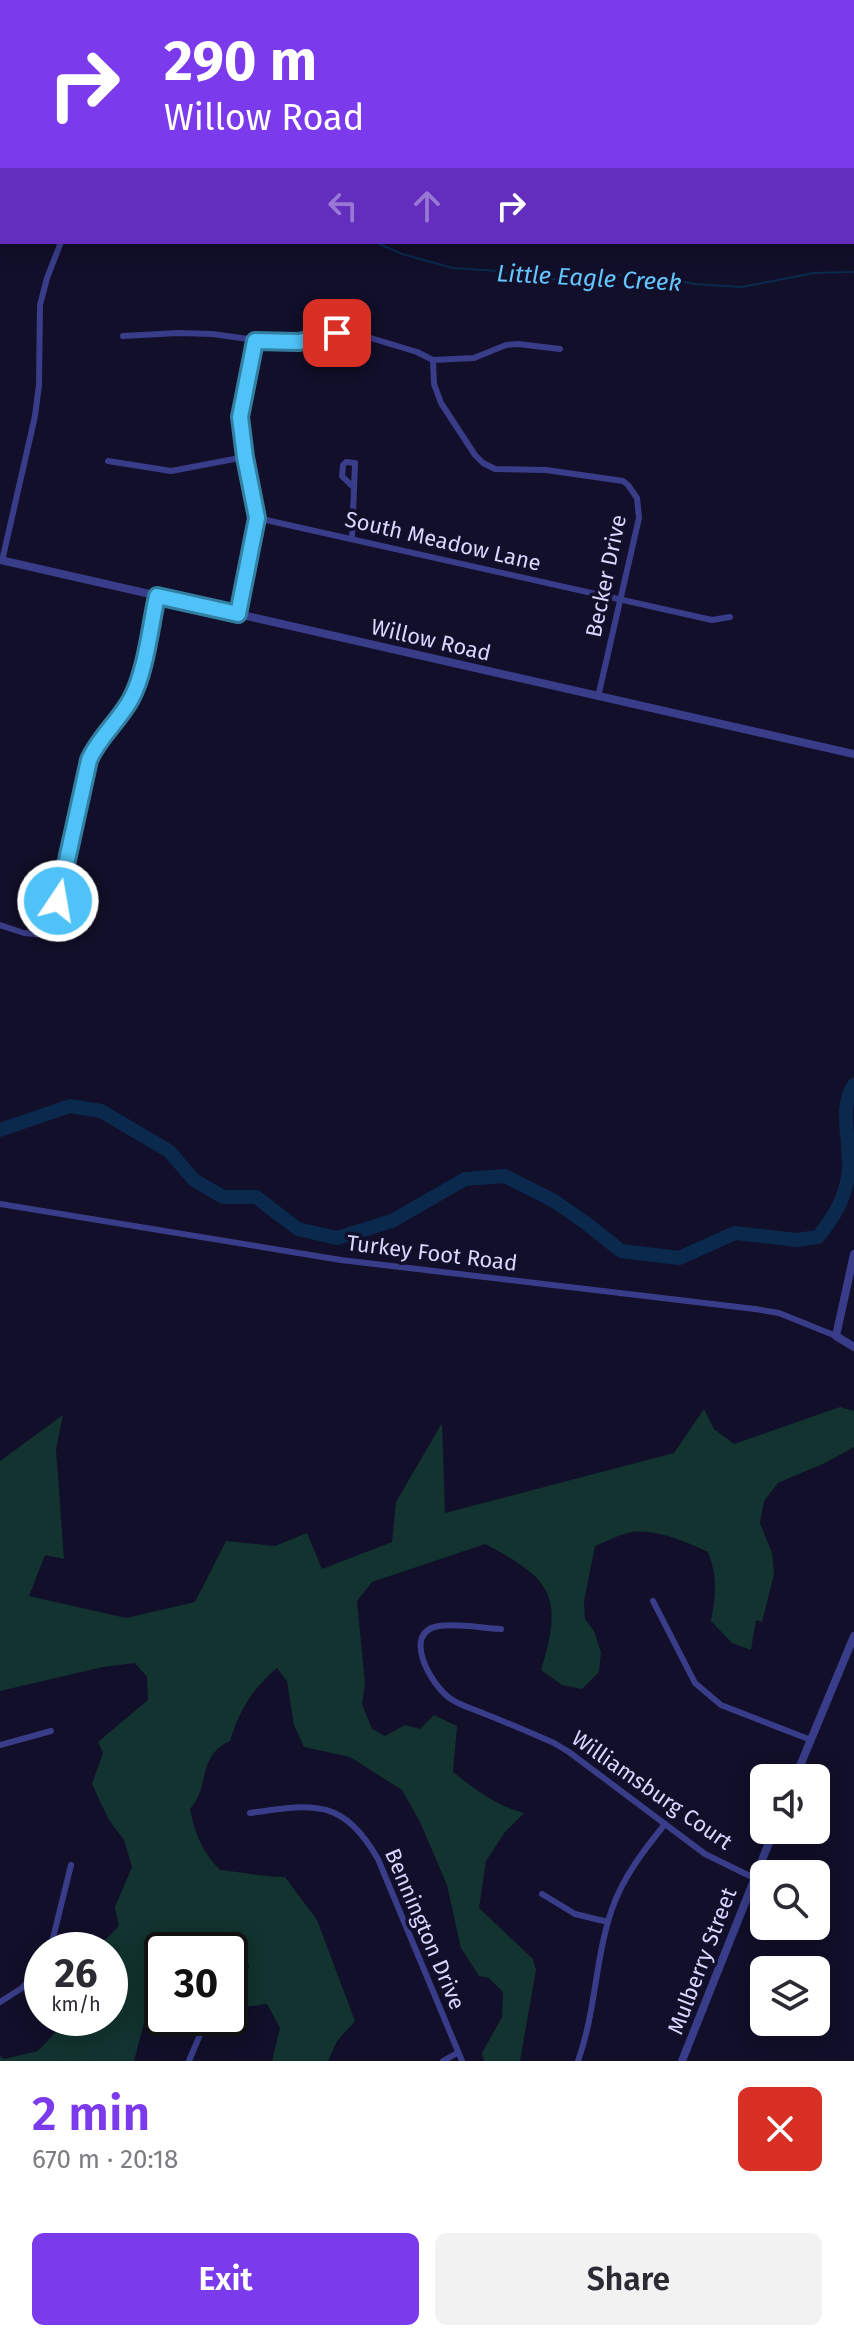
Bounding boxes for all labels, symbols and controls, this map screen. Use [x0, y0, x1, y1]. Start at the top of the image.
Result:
text: 290 m [164, 28, 317, 95]
icon: right [32, 32, 136, 136]
text: Willow Road [164, 96, 364, 140]
icon: left [321, 184, 365, 228]
icon: ahead [405, 184, 449, 228]
icon: right [489, 184, 533, 228]
water label: Little Eagle Creek [496, 259, 682, 297]
pin [303, 299, 371, 367]
icon: arrive [315, 311, 359, 355]
street label: South Meadow Lane [342, 505, 544, 577]
street label: Becker Drive [580, 512, 632, 640]
street label: Willow Road [368, 613, 494, 667]
position arrow [16, 859, 100, 943]
street label: Turkey Foot Road [345, 1229, 519, 1277]
street label: Williamsburg Court [567, 1724, 738, 1856]
map controls [750, 1764, 830, 2036]
button: sound [750, 1764, 830, 1844]
street label: Bennington Drive [379, 1844, 471, 2014]
button: search [750, 1860, 830, 1940]
street label: Mulberry Street [662, 1884, 742, 2038]
speed limit sign: 30 [144, 1932, 248, 2036]
text: 26 [54, 1950, 98, 1998]
button: layers [750, 1956, 830, 2036]
text: km/h [51, 1992, 101, 2016]
text: 2 min [32, 2085, 150, 2143]
button: close [738, 2087, 822, 2171]
text: 670 m · 20:18 [32, 2144, 178, 2175]
button: Exit [32, 2233, 419, 2325]
button: Share [435, 2233, 822, 2325]

